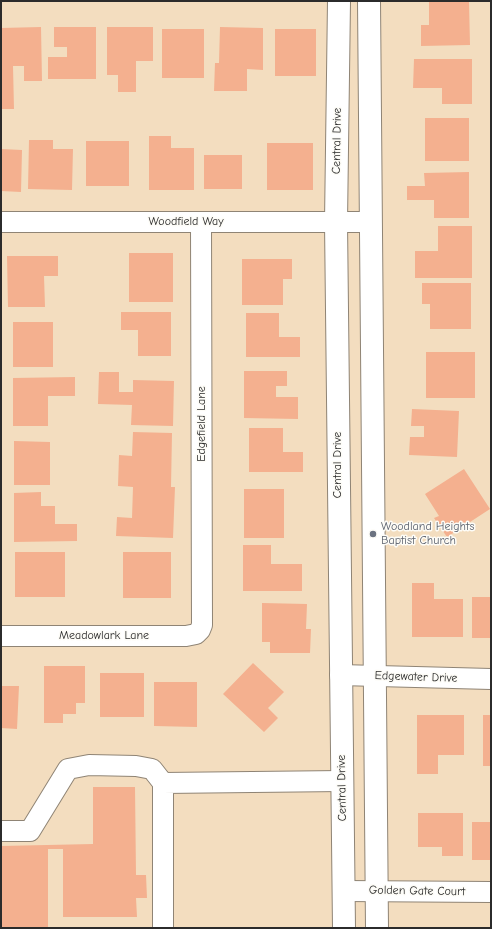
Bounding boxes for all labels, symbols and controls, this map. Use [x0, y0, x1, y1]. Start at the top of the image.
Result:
street label: Central Drive [329, 108, 345, 174]
street label: Woodfield Way [148, 215, 224, 229]
street label: Edgefield Lane [195, 386, 209, 462]
street label: Central Drive [331, 432, 345, 498]
place label: Woodland Heights Baptist Church [381, 520, 474, 548]
marker: Woodland Heights Baptist Church [368, 529, 378, 539]
street label: Meadowlark Lane [59, 629, 149, 643]
street label: Edgewater Drive [374, 668, 458, 686]
street label: Central Drive [334, 755, 350, 821]
street label: Golden Gate Court [369, 883, 465, 899]

